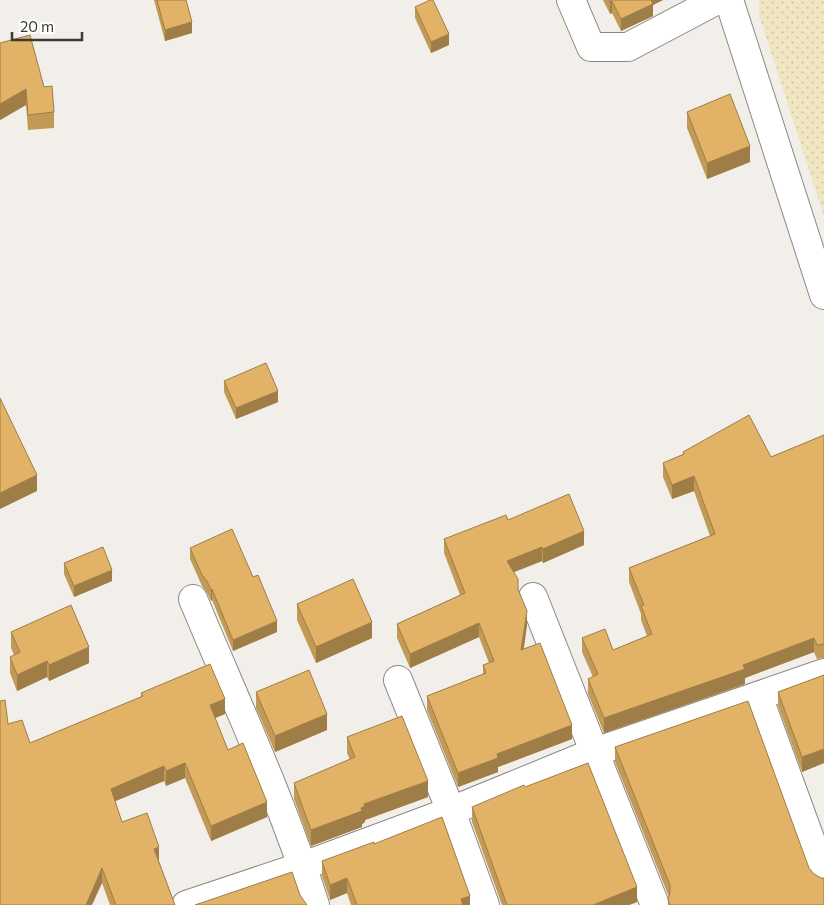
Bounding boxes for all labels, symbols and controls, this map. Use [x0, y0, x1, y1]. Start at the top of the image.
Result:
scale bar [12, 10, 82, 42]
text: 20 m [20, 17, 54, 35]

